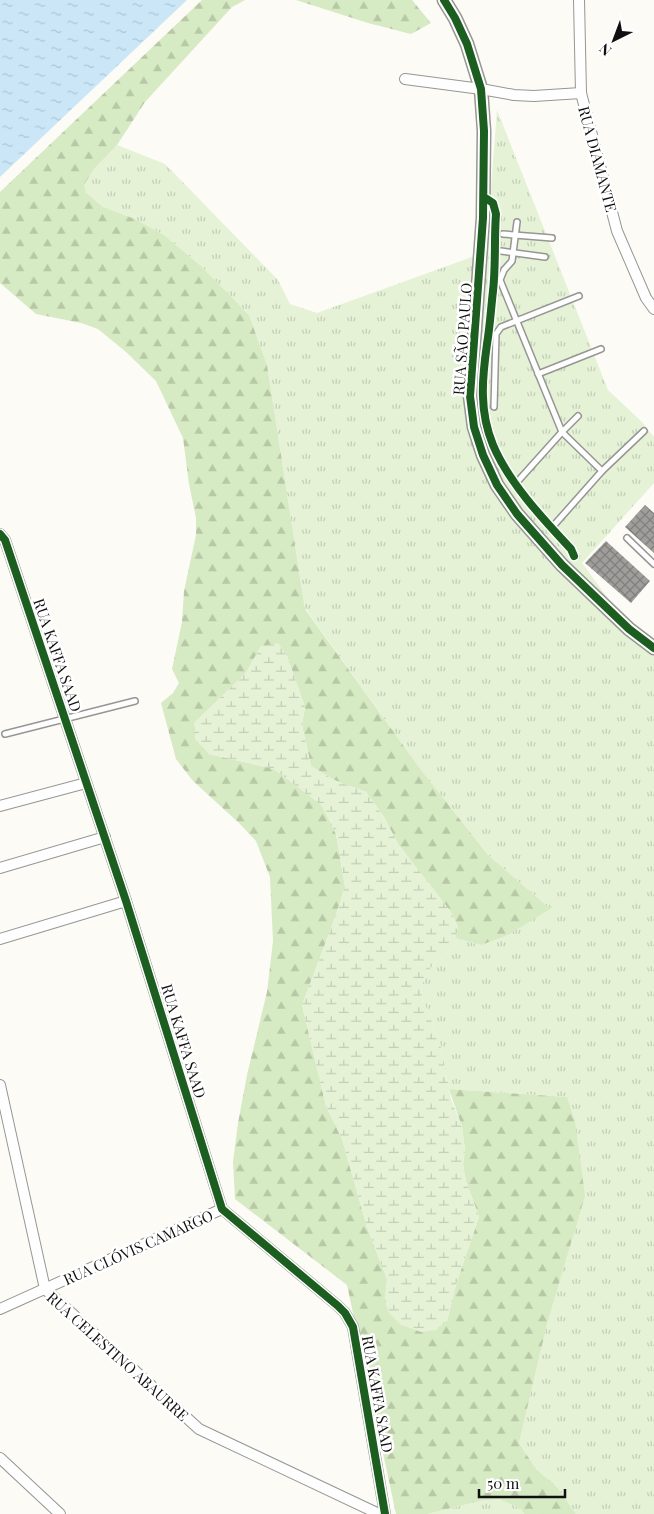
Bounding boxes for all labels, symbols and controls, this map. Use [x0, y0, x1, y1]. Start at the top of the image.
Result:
north arrow [589, 15, 639, 65]
text: N [595, 40, 615, 60]
street label: RUA DIAMANTE [574, 104, 622, 214]
street label: RUA SÃO PAULO [448, 282, 476, 396]
street label: RUA KAFFA SAAD [29, 596, 87, 714]
street label: RUA KAFFA SAAD [157, 981, 211, 1101]
street label: RUA CLÓVIS CAMARGO [60, 1205, 216, 1289]
street label: RUA CELESTINO ABAURRE [43, 1287, 193, 1425]
street label: RUA KAFFA SAAD [358, 1334, 398, 1454]
scale bar [479, 1466, 565, 1498]
text: 50 m [487, 1473, 520, 1493]

